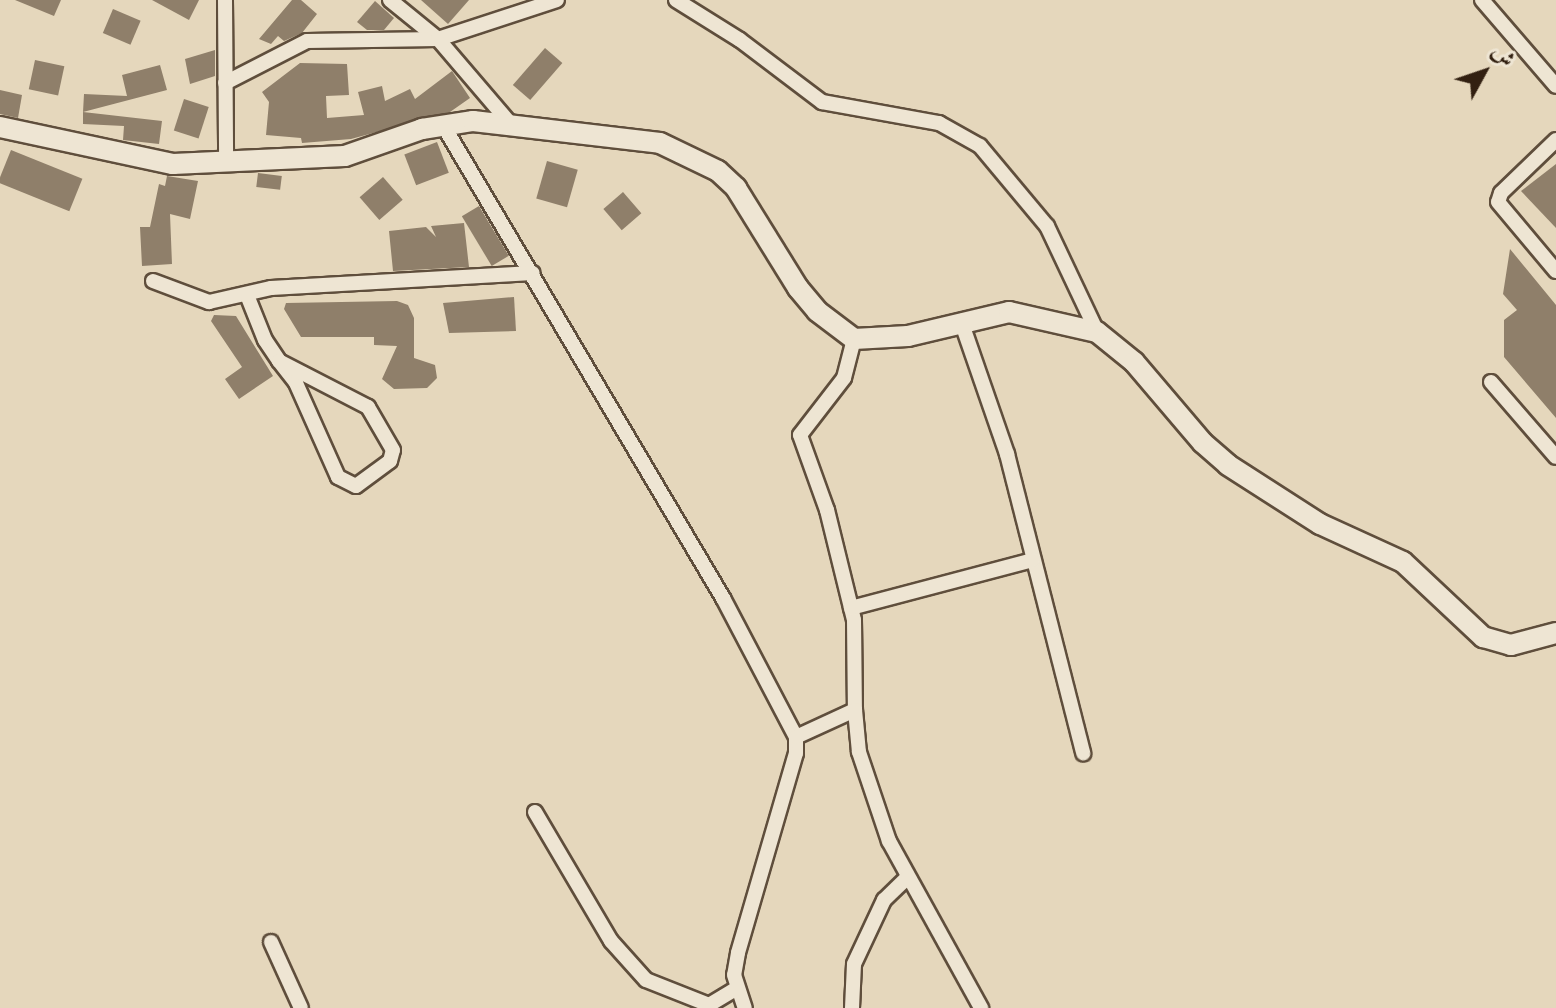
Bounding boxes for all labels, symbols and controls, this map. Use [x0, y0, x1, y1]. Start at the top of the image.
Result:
north arrow [1444, 32, 1524, 112]
text: ش [1485, 39, 1520, 73]

